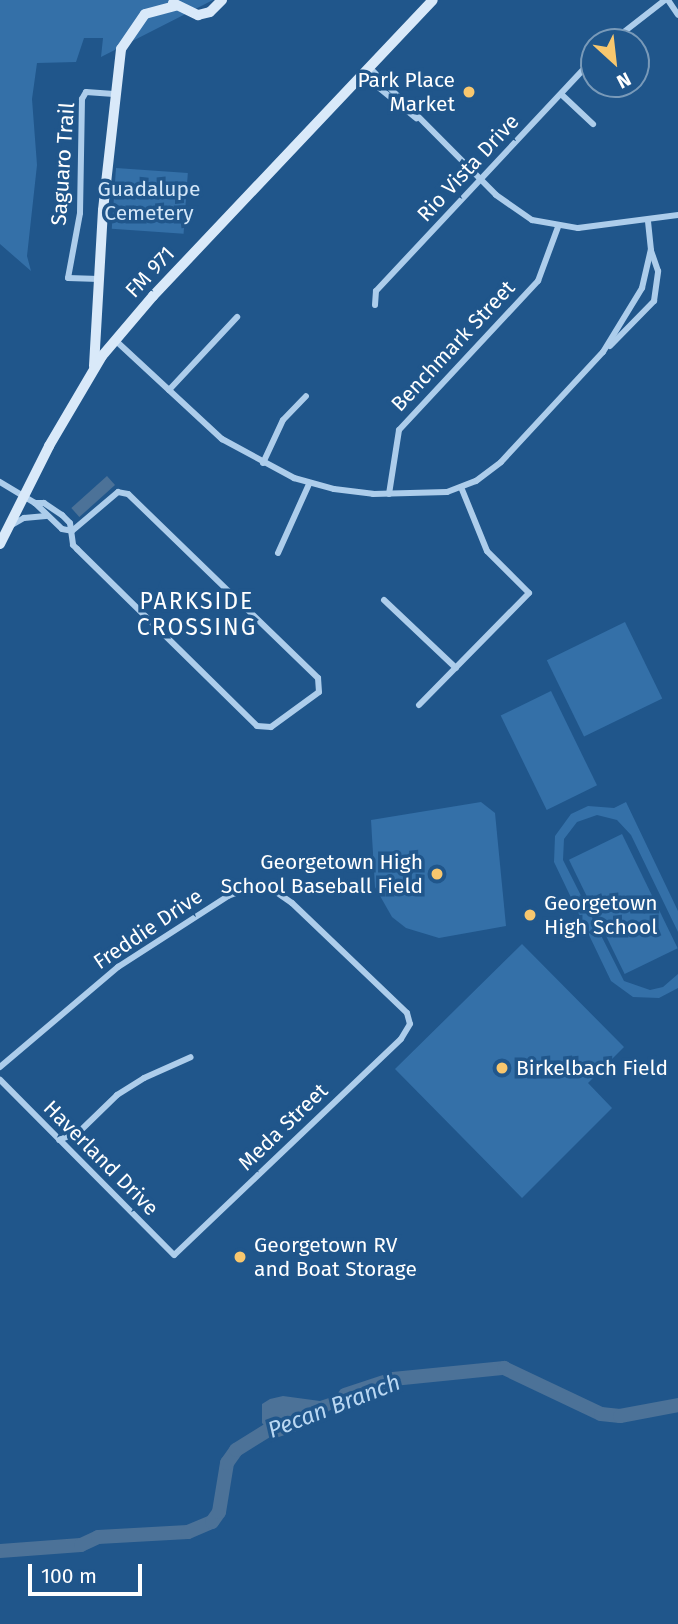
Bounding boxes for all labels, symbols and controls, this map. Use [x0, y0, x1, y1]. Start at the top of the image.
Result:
north arrow [580, 28, 650, 98]
place label: Park Place Market [358, 67, 455, 117]
text: N [613, 67, 635, 93]
marker: Park Place Market [461, 84, 477, 100]
street label: Saguaro Trail [46, 102, 80, 226]
street label: Rio Vista Drive [412, 109, 524, 227]
park label: Guadalupe Cemetery [98, 176, 200, 226]
street label: FM 971 [120, 241, 180, 303]
street label: Benchmark Street [386, 275, 520, 417]
district label: PARKSIDE CROSSING [138, 587, 256, 641]
place label: Georgetown High School Baseball Field [221, 849, 423, 899]
marker: Georgetown High School Baseball Field [429, 866, 445, 882]
street label: Freddie Drive [89, 883, 207, 975]
place label: Georgetown High School [544, 890, 658, 940]
marker: Georgetown High School [522, 907, 538, 923]
place label: Birkelbach Field [516, 1055, 668, 1081]
marker: Birkelbach Field [494, 1060, 510, 1076]
street label: Meda Street [233, 1078, 333, 1176]
street label: Haverland Drive [38, 1095, 164, 1221]
place label: Georgetown RV and Boat Storage [254, 1232, 417, 1282]
marker: Georgetown RV and Boat Storage [232, 1249, 248, 1265]
water label: Pecan Branch [264, 1368, 404, 1444]
scale bar [32, 1550, 145, 1594]
text: 100 m [41, 1563, 97, 1589]

